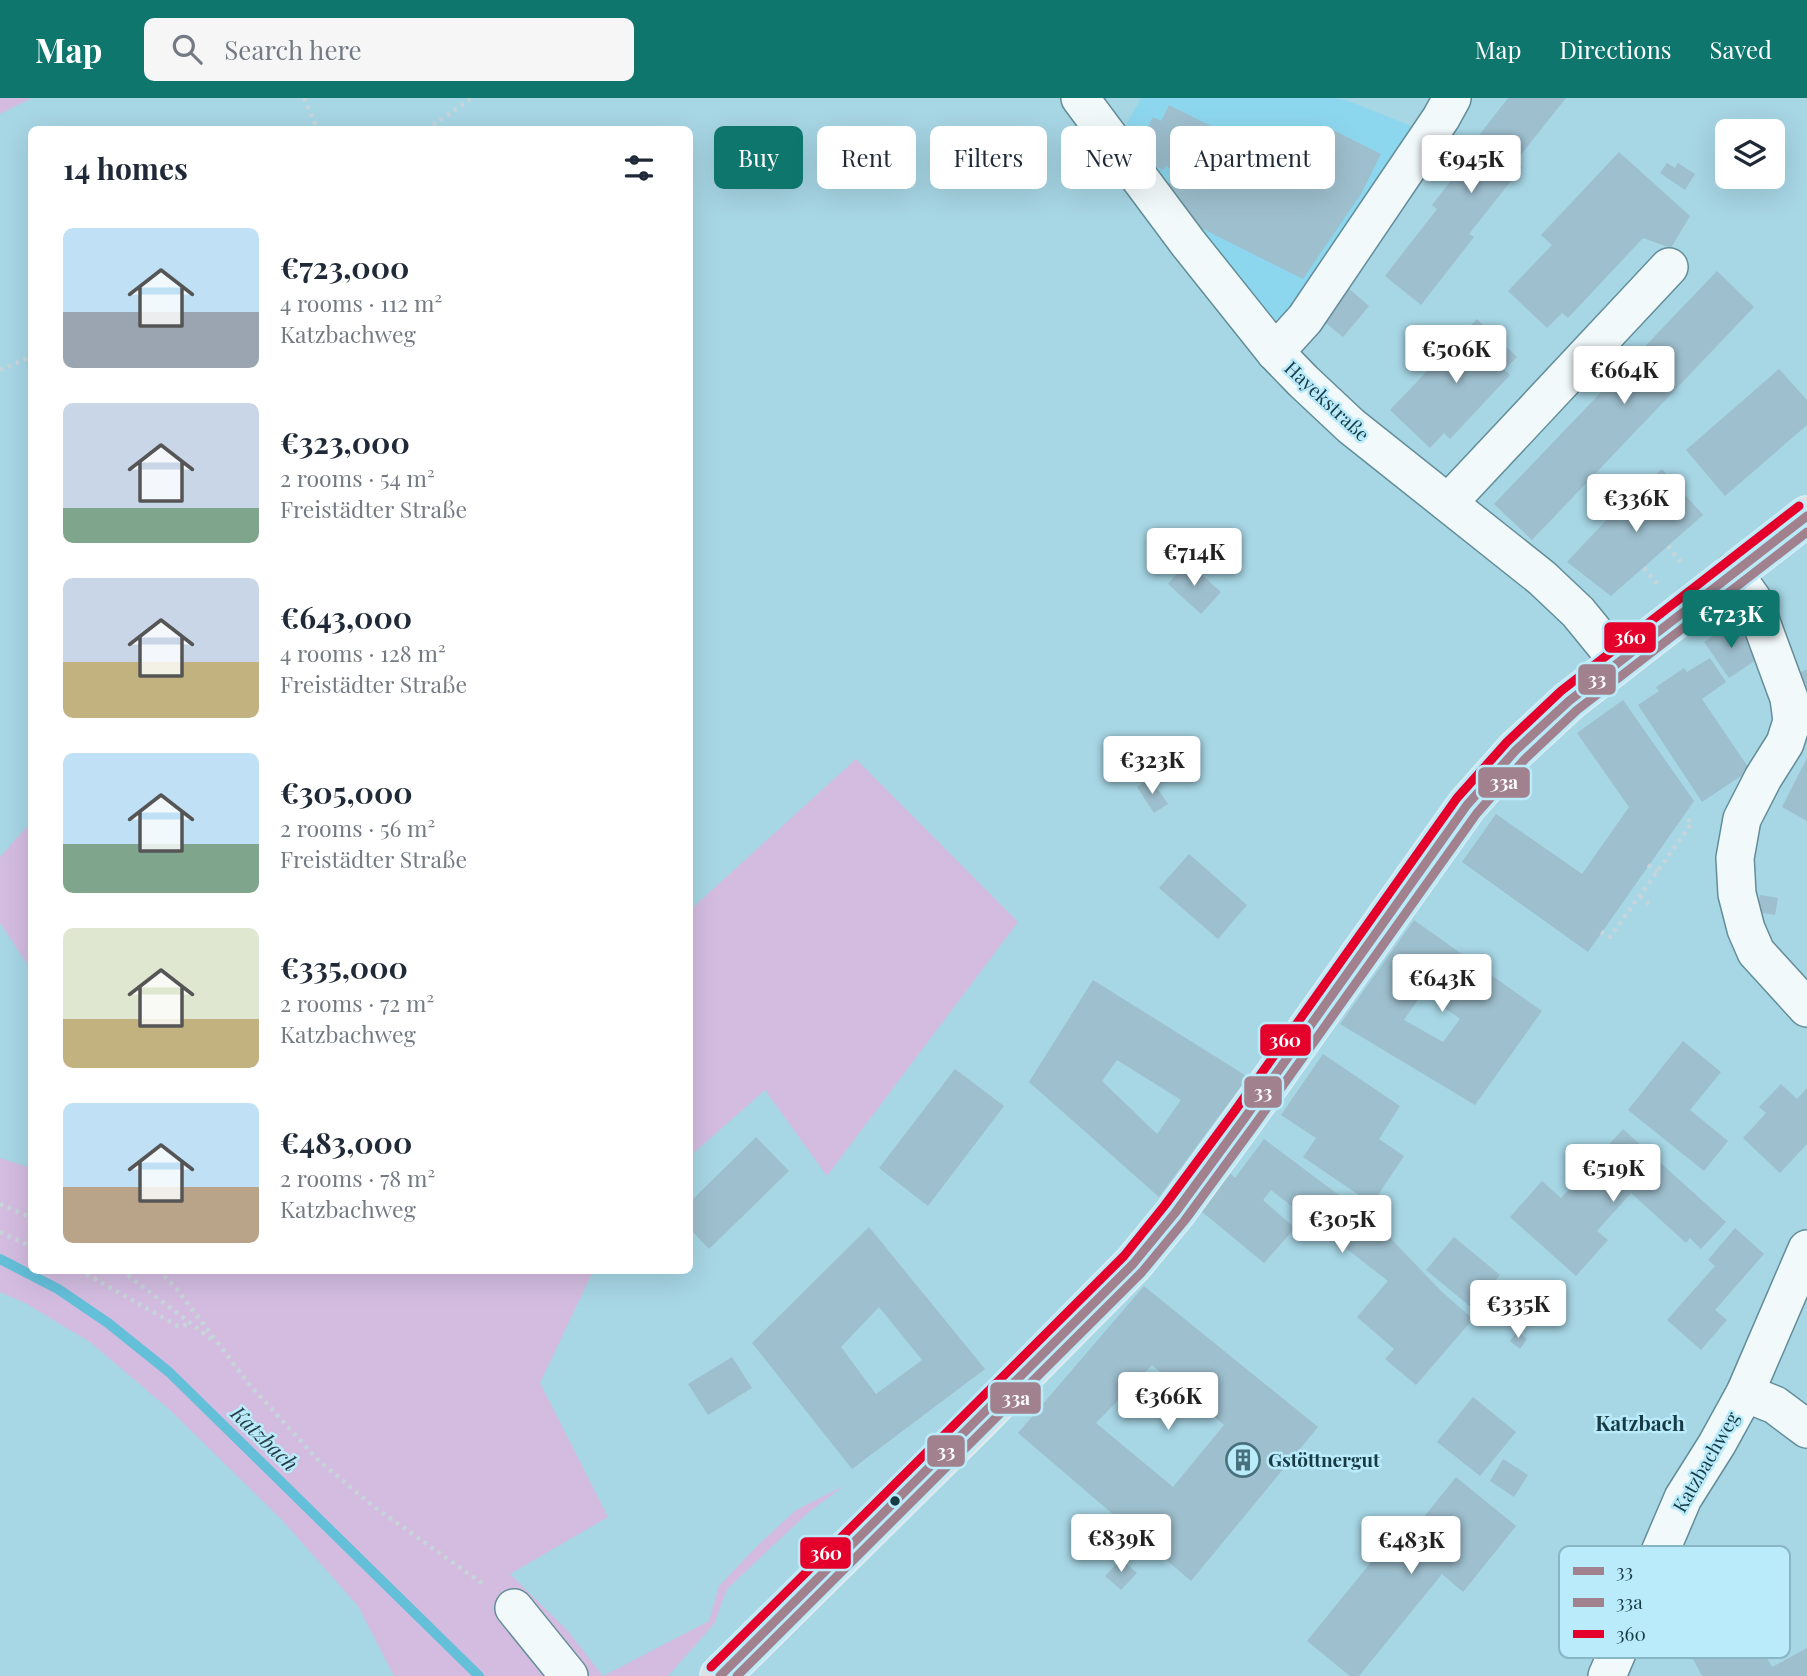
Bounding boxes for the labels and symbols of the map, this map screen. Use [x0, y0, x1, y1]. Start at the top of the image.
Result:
pin: €945K [1422, 136, 1520, 195]
pin: €506K [1407, 326, 1505, 385]
pin: €664K [1575, 346, 1673, 406]
street label: Hayekstraße [1280, 354, 1376, 446]
pin: €336K [1587, 474, 1685, 534]
pin: €714K [1145, 528, 1243, 588]
pin: €723K [1682, 590, 1780, 650]
line badge: 360 [1603, 621, 1657, 654]
text: 360 [1614, 623, 1646, 649]
line badge: 33 [1577, 663, 1617, 696]
text: 33 [1588, 665, 1606, 691]
pin: €323K [1103, 736, 1201, 796]
line badge: 33a [1477, 766, 1531, 799]
text: 33a [1490, 768, 1518, 794]
pin: €643K [1393, 954, 1491, 1014]
line badge: 360 [1259, 1023, 1312, 1057]
text: 360 [1269, 1026, 1301, 1052]
line badge: 33 [1243, 1075, 1283, 1109]
text: 33 [1254, 1078, 1272, 1104]
pin: €519K [1564, 1144, 1662, 1204]
pin: €305K [1293, 1196, 1391, 1255]
pin: €335K [1469, 1280, 1567, 1340]
pin: €366K [1119, 1372, 1217, 1432]
line badge: 33a [989, 1381, 1042, 1415]
text: 33a [1002, 1384, 1030, 1410]
water label: Katzbach [225, 1398, 305, 1476]
street label: Katzbachweg [1666, 1406, 1744, 1517]
district label: Katzbach [1595, 1408, 1685, 1436]
line badge: 33 [926, 1434, 966, 1468]
text: 33 [937, 1437, 955, 1463]
building icon: Gstöttnergut [1224, 1441, 1262, 1479]
place label: Gstöttnergut [1268, 1446, 1380, 1472]
unlabelled marker [888, 1494, 902, 1508]
pin: €839K [1072, 1514, 1170, 1574]
pin: €483K [1362, 1516, 1460, 1576]
line badge: 360 [799, 1536, 852, 1570]
text: 360 [810, 1539, 842, 1565]
legend [1559, 1546, 1790, 1658]
text: 33 [1616, 1557, 1633, 1583]
text: 33a [1616, 1588, 1643, 1614]
text: 360 [1616, 1620, 1646, 1646]

